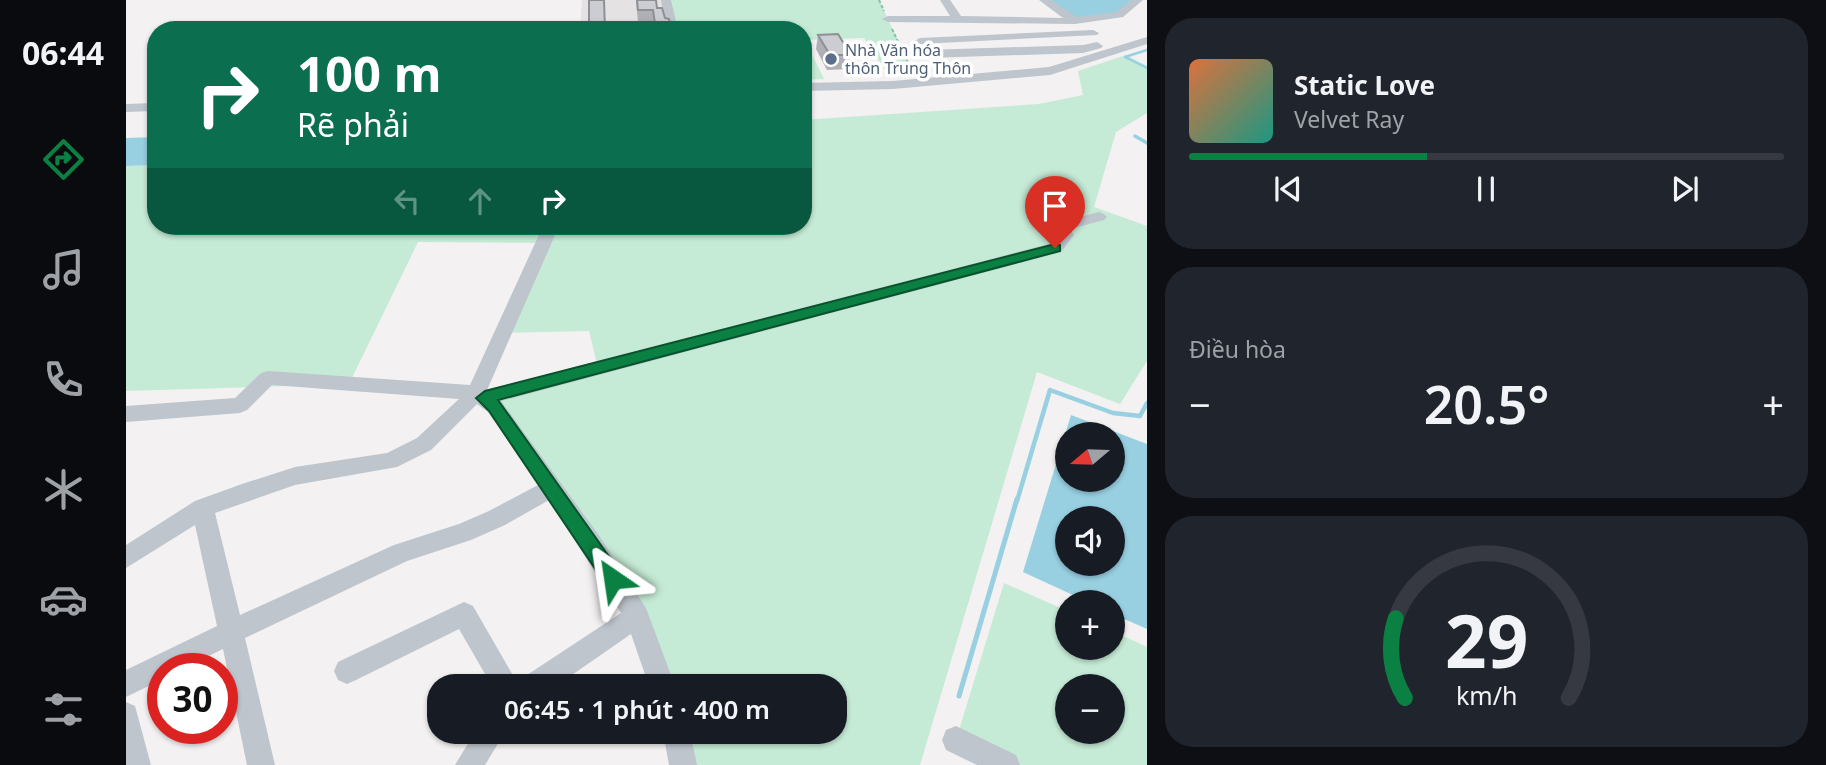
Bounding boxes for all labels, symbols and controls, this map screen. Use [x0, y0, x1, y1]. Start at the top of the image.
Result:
text: 06:44 [22, 31, 104, 74]
place label: Nhà Văn hóa thôn Trung Thôn [845, 39, 971, 79]
text: 100 m [297, 40, 442, 106]
icon: right [182, 49, 273, 140]
marker: Nhà Văn hóa thôn Trung Thôn [823, 51, 839, 67]
text: Static Love [1294, 67, 1435, 103]
text: Rẽ phải [297, 103, 409, 146]
text: Velvet Ray [1294, 103, 1404, 135]
icon: directions [39, 135, 88, 184]
icon: previous [1269, 170, 1307, 208]
icon: pause [1467, 170, 1505, 208]
icon: next [1666, 170, 1704, 208]
pin [1025, 176, 1085, 248]
icon: left [388, 182, 426, 220]
icon: ahead [461, 182, 499, 220]
icon: right [534, 182, 572, 220]
icon: arrive [1036, 187, 1074, 225]
icon: music [39, 245, 88, 294]
text: Điều hòa [1189, 333, 1286, 365]
icon: phone [39, 355, 88, 404]
text: 20.5° [1424, 368, 1549, 439]
text: − [1189, 378, 1211, 430]
text: + [1762, 378, 1784, 430]
north arrow [1055, 422, 1125, 492]
map controls [1055, 422, 1125, 744]
icon: climate [39, 465, 88, 514]
button: sound [1055, 506, 1125, 576]
position arrow [576, 542, 650, 616]
icon: car [39, 575, 88, 624]
button: + [1055, 590, 1125, 660]
text: 29 [1445, 590, 1528, 689]
speed limit sign: 30 [147, 653, 238, 744]
button: − [1055, 674, 1125, 744]
text: km/h [1456, 677, 1517, 711]
icon: filters [39, 685, 88, 734]
text: 06:45 · 1 phút · 400 m [504, 691, 770, 727]

